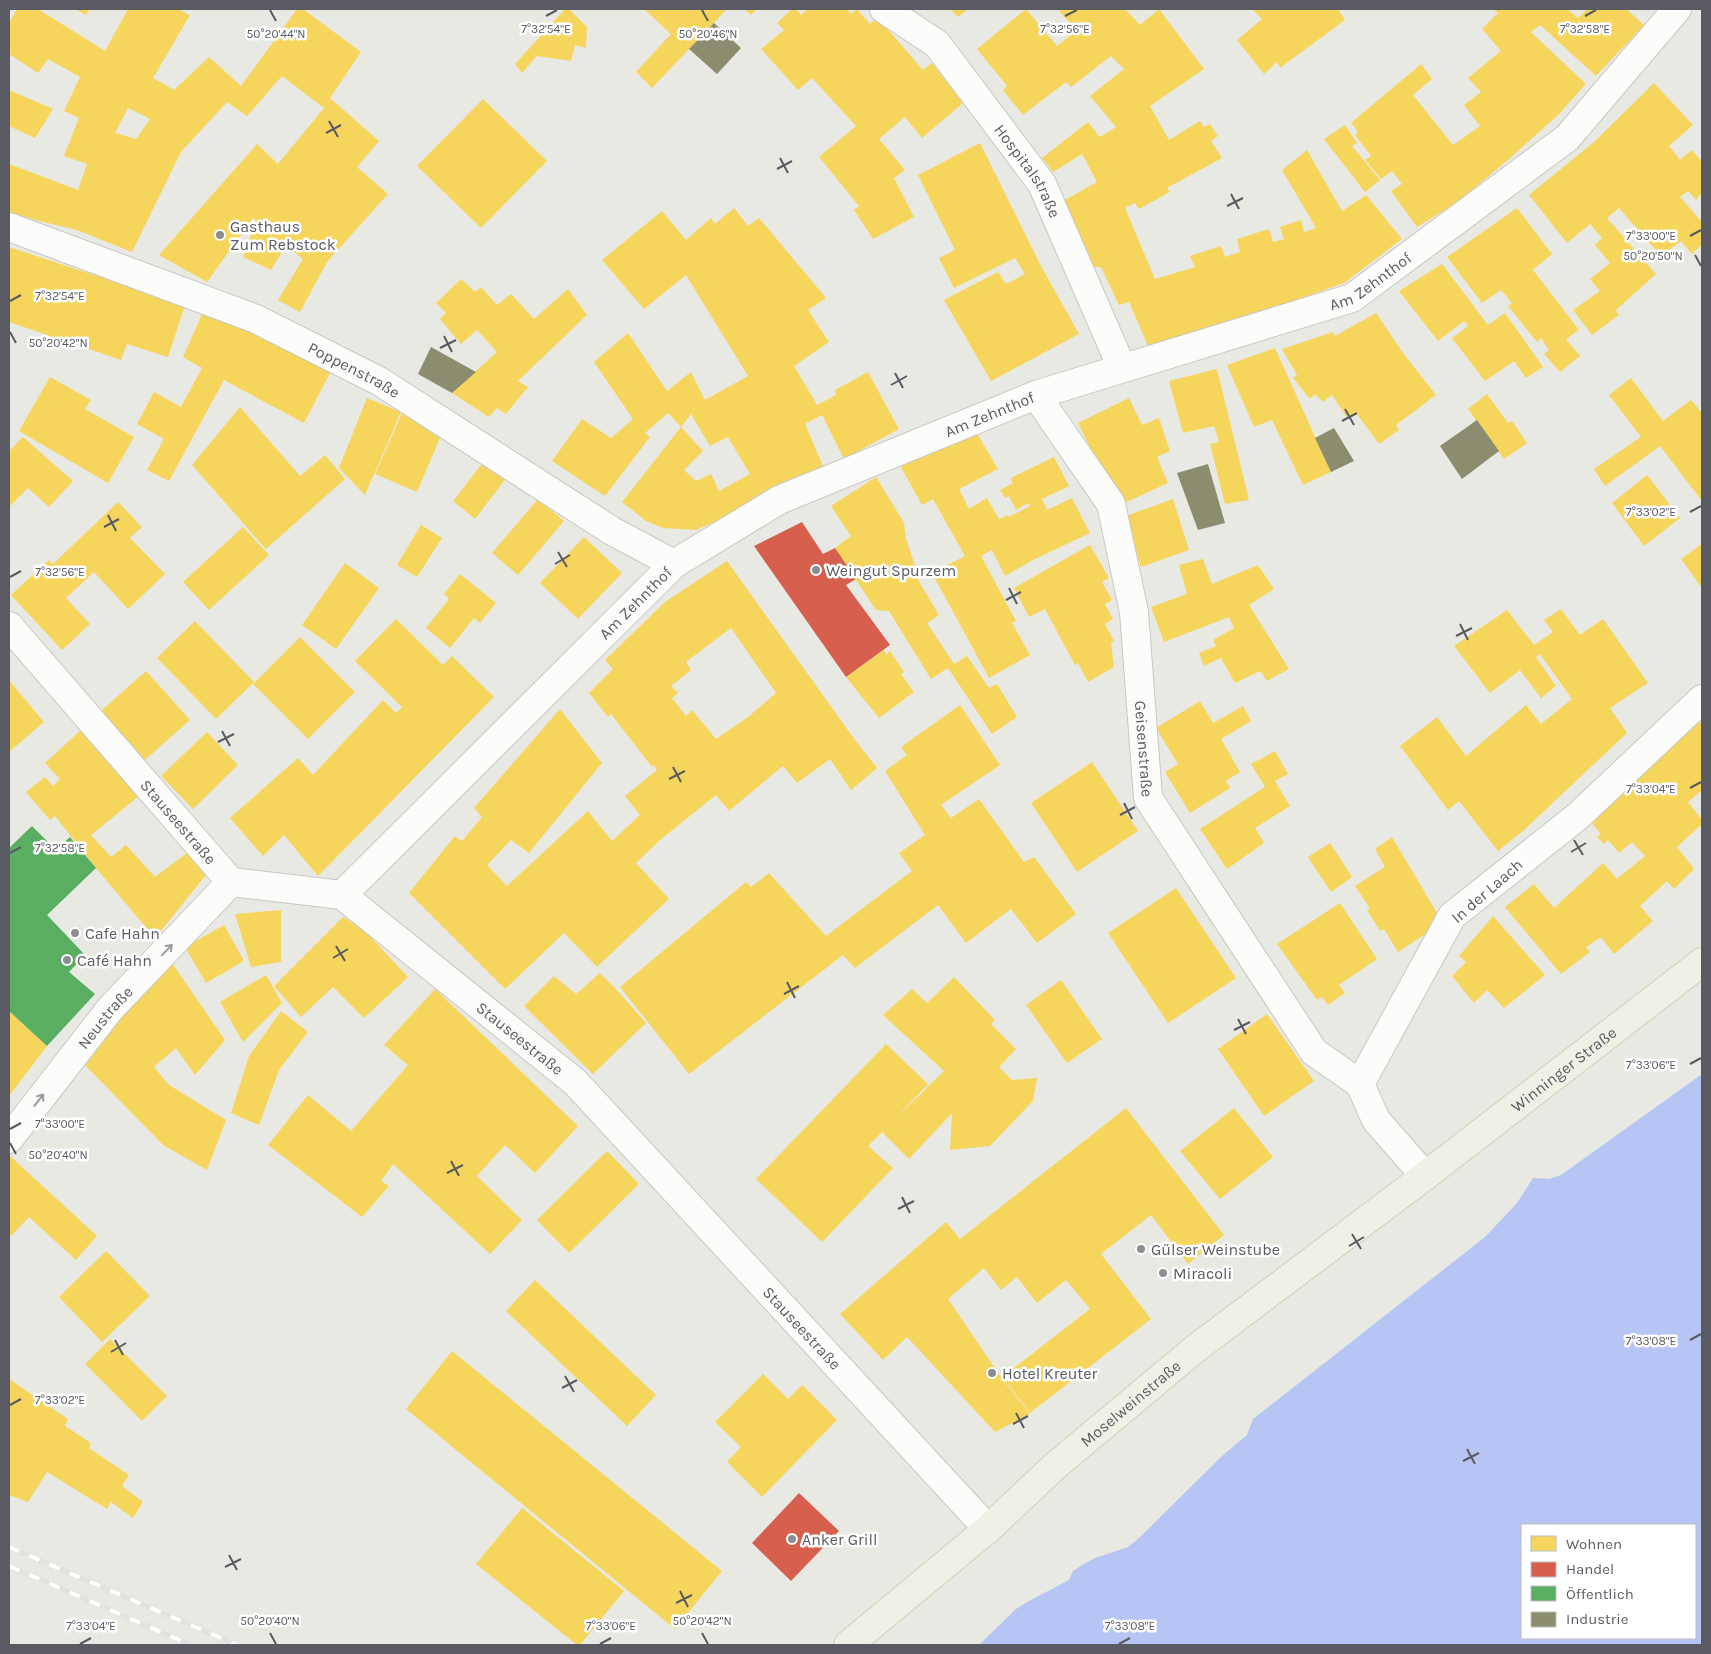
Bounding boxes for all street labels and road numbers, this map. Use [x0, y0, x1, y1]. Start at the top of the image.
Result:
street label: Hospitalstraße [991, 120, 1065, 221]
street label: Am Zehnthof [1327, 247, 1415, 314]
street label: Poppenstraße [305, 337, 404, 402]
street label: Am Zehnthof [942, 387, 1037, 441]
street label: Am Zehnthof [595, 562, 676, 643]
street label: Geisenstraße [1131, 700, 1157, 798]
street label: Stauseestraße [137, 775, 221, 868]
street label: In der Laach [1447, 855, 1527, 927]
street label: Neustraße [73, 982, 136, 1052]
street label: Stauseestraße [473, 997, 567, 1079]
street label: Winninger Straße [1507, 1022, 1620, 1116]
street label: Stauseestraße [759, 1282, 845, 1373]
street label: Moselweinstraße [1076, 1356, 1184, 1450]

